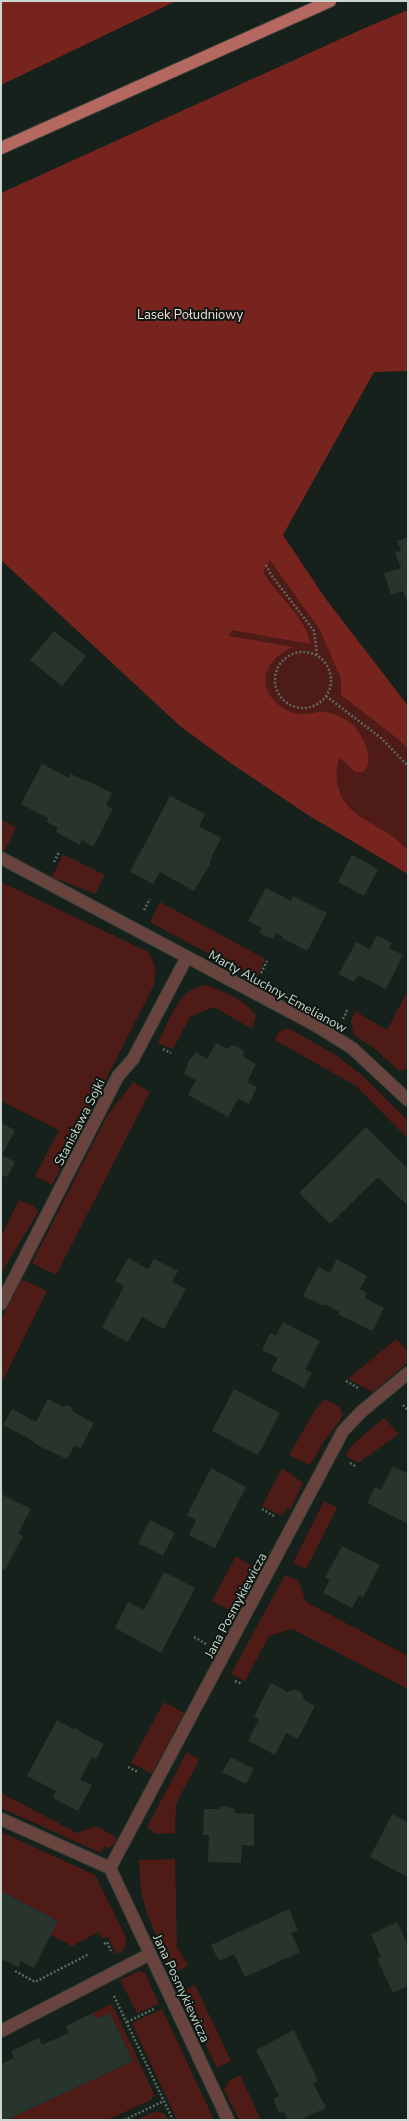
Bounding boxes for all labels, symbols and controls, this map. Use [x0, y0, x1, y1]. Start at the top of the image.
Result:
park label: Lasek Południowy [137, 306, 243, 324]
street label: Marty Aluchny-Emelianow [205, 946, 350, 1038]
street label: Stanisława Sojki [50, 1076, 110, 1169]
street label: Jana Posmykiewicza [200, 1550, 271, 1662]
street label: Jana Posmykiewicza [148, 1931, 214, 2045]

